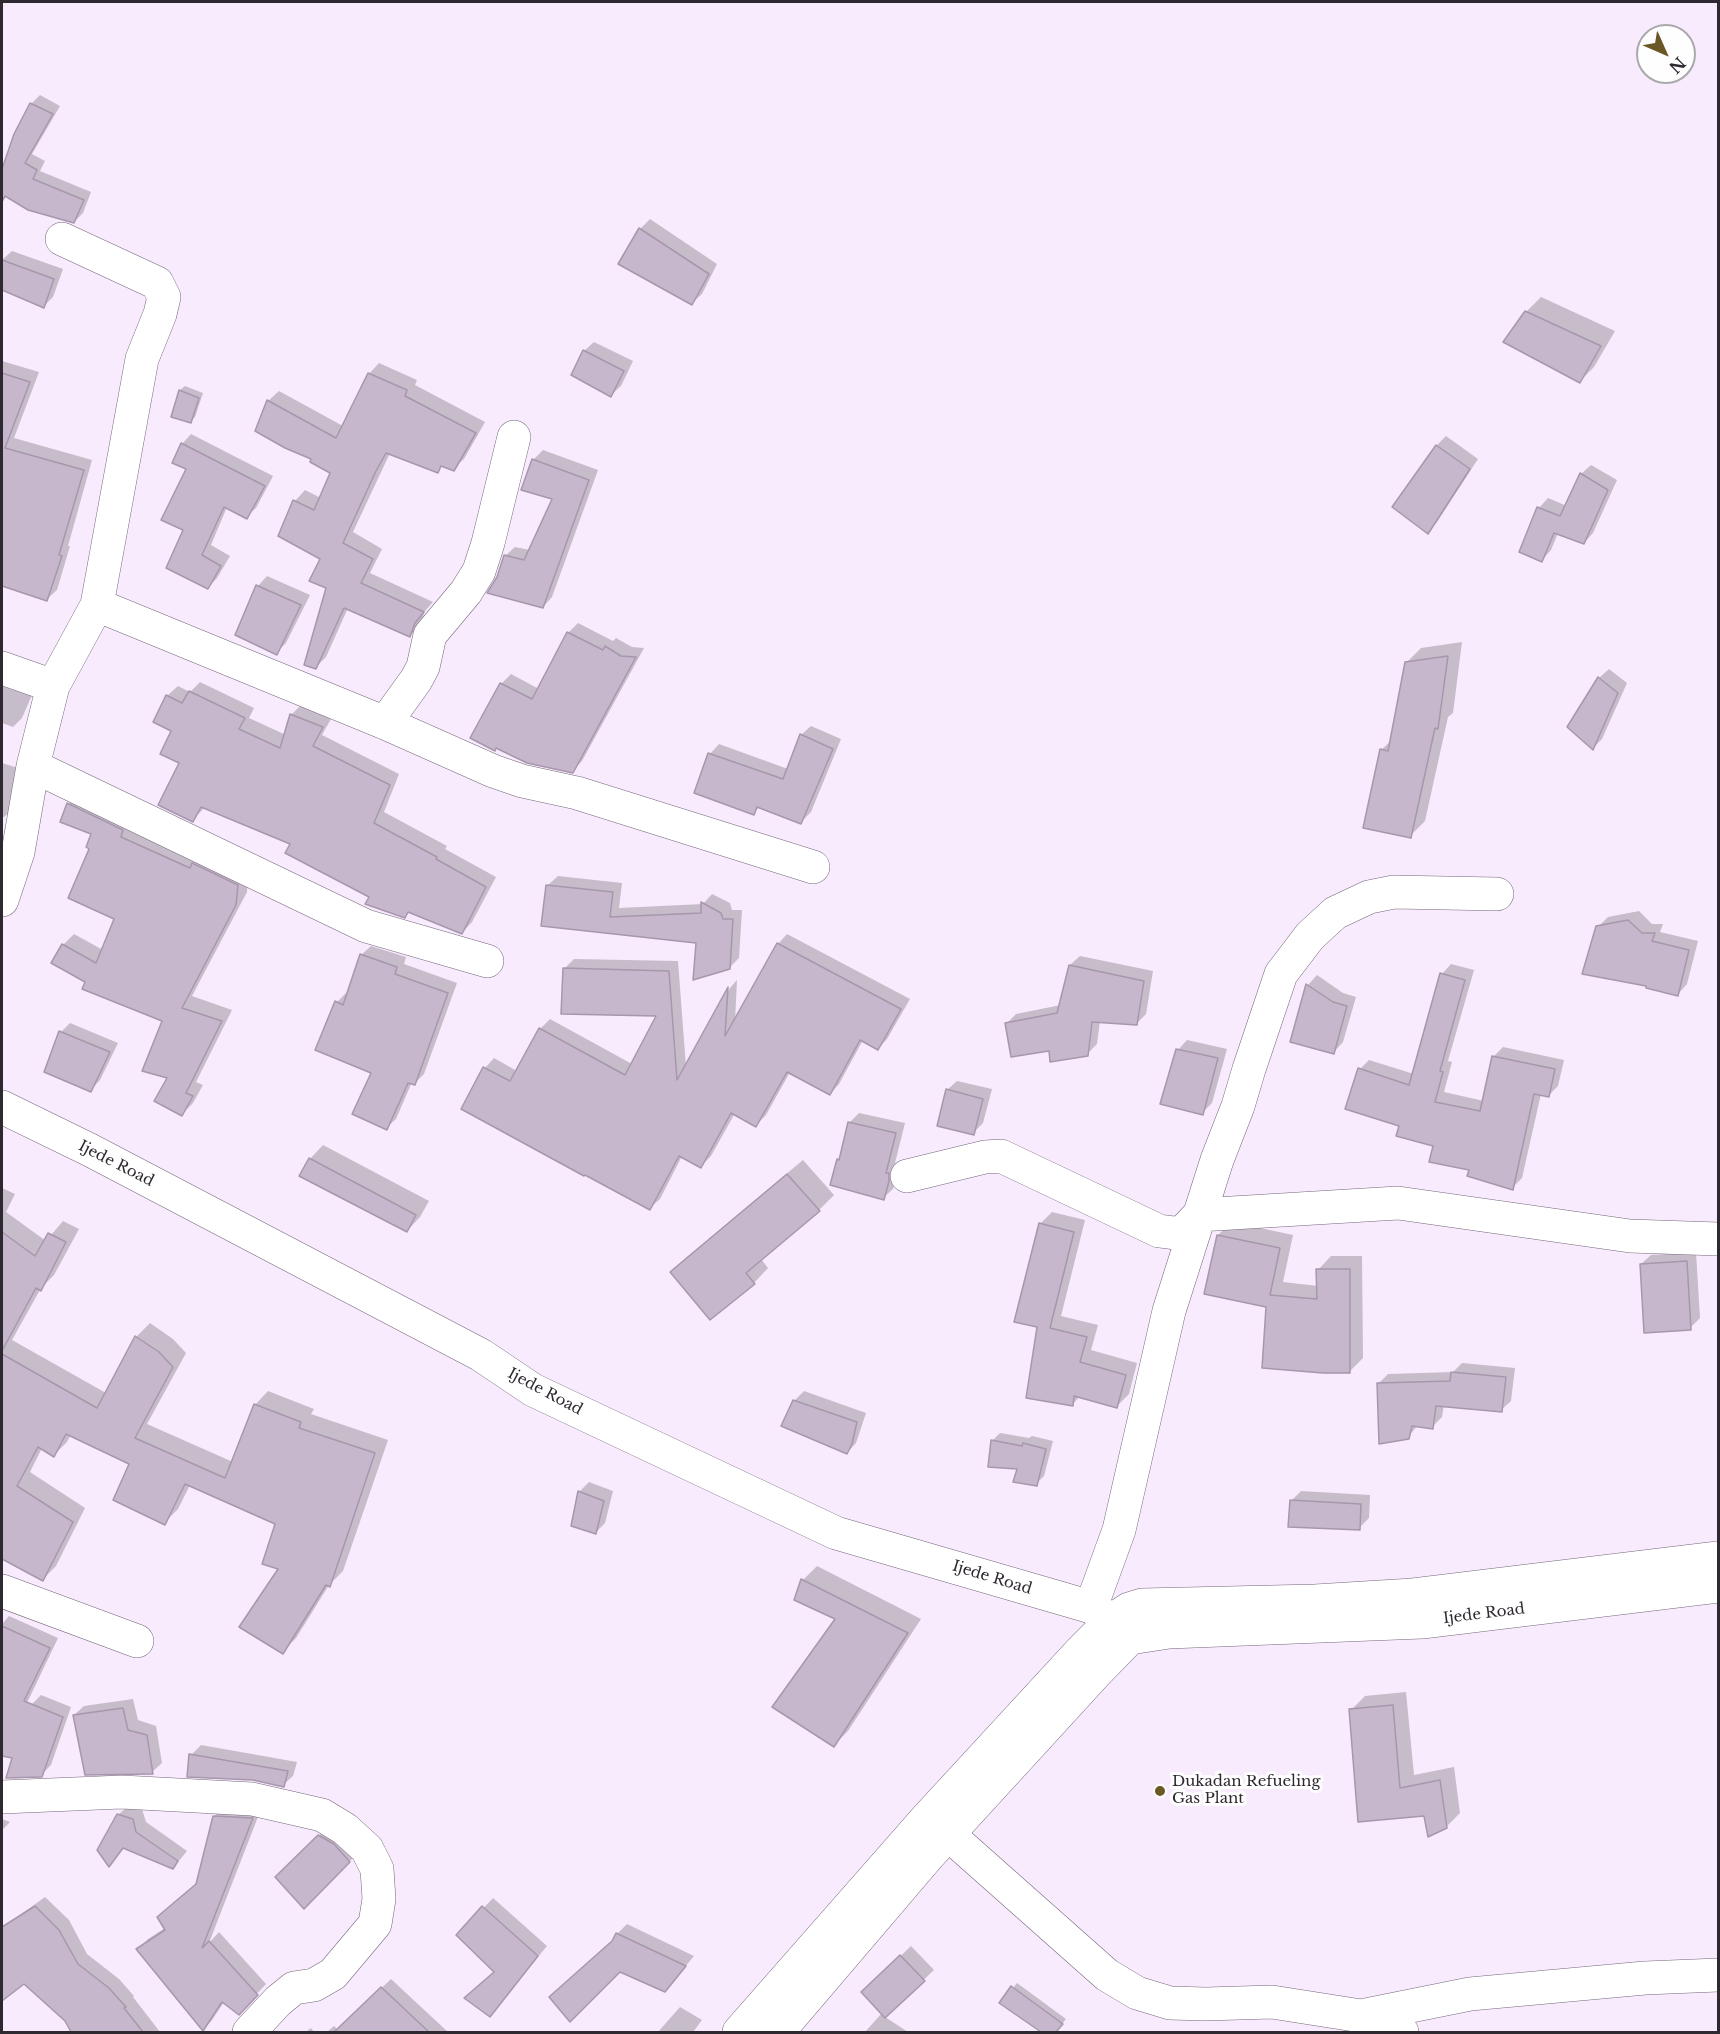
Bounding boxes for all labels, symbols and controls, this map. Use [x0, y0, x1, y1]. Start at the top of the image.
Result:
north arrow [1636, 24, 1696, 84]
text: N [1665, 53, 1690, 78]
street label: Ijede Road [75, 1137, 157, 1191]
street label: Ijede Road [504, 1365, 586, 1419]
street label: Ijede Road [950, 1557, 1034, 1599]
street label: Ijede Road [1442, 1600, 1526, 1628]
place label: Dukadan Refueling Gas Plant [1172, 1773, 1320, 1808]
marker: Dukadan Refueling Gas Plant [1153, 1784, 1167, 1798]

